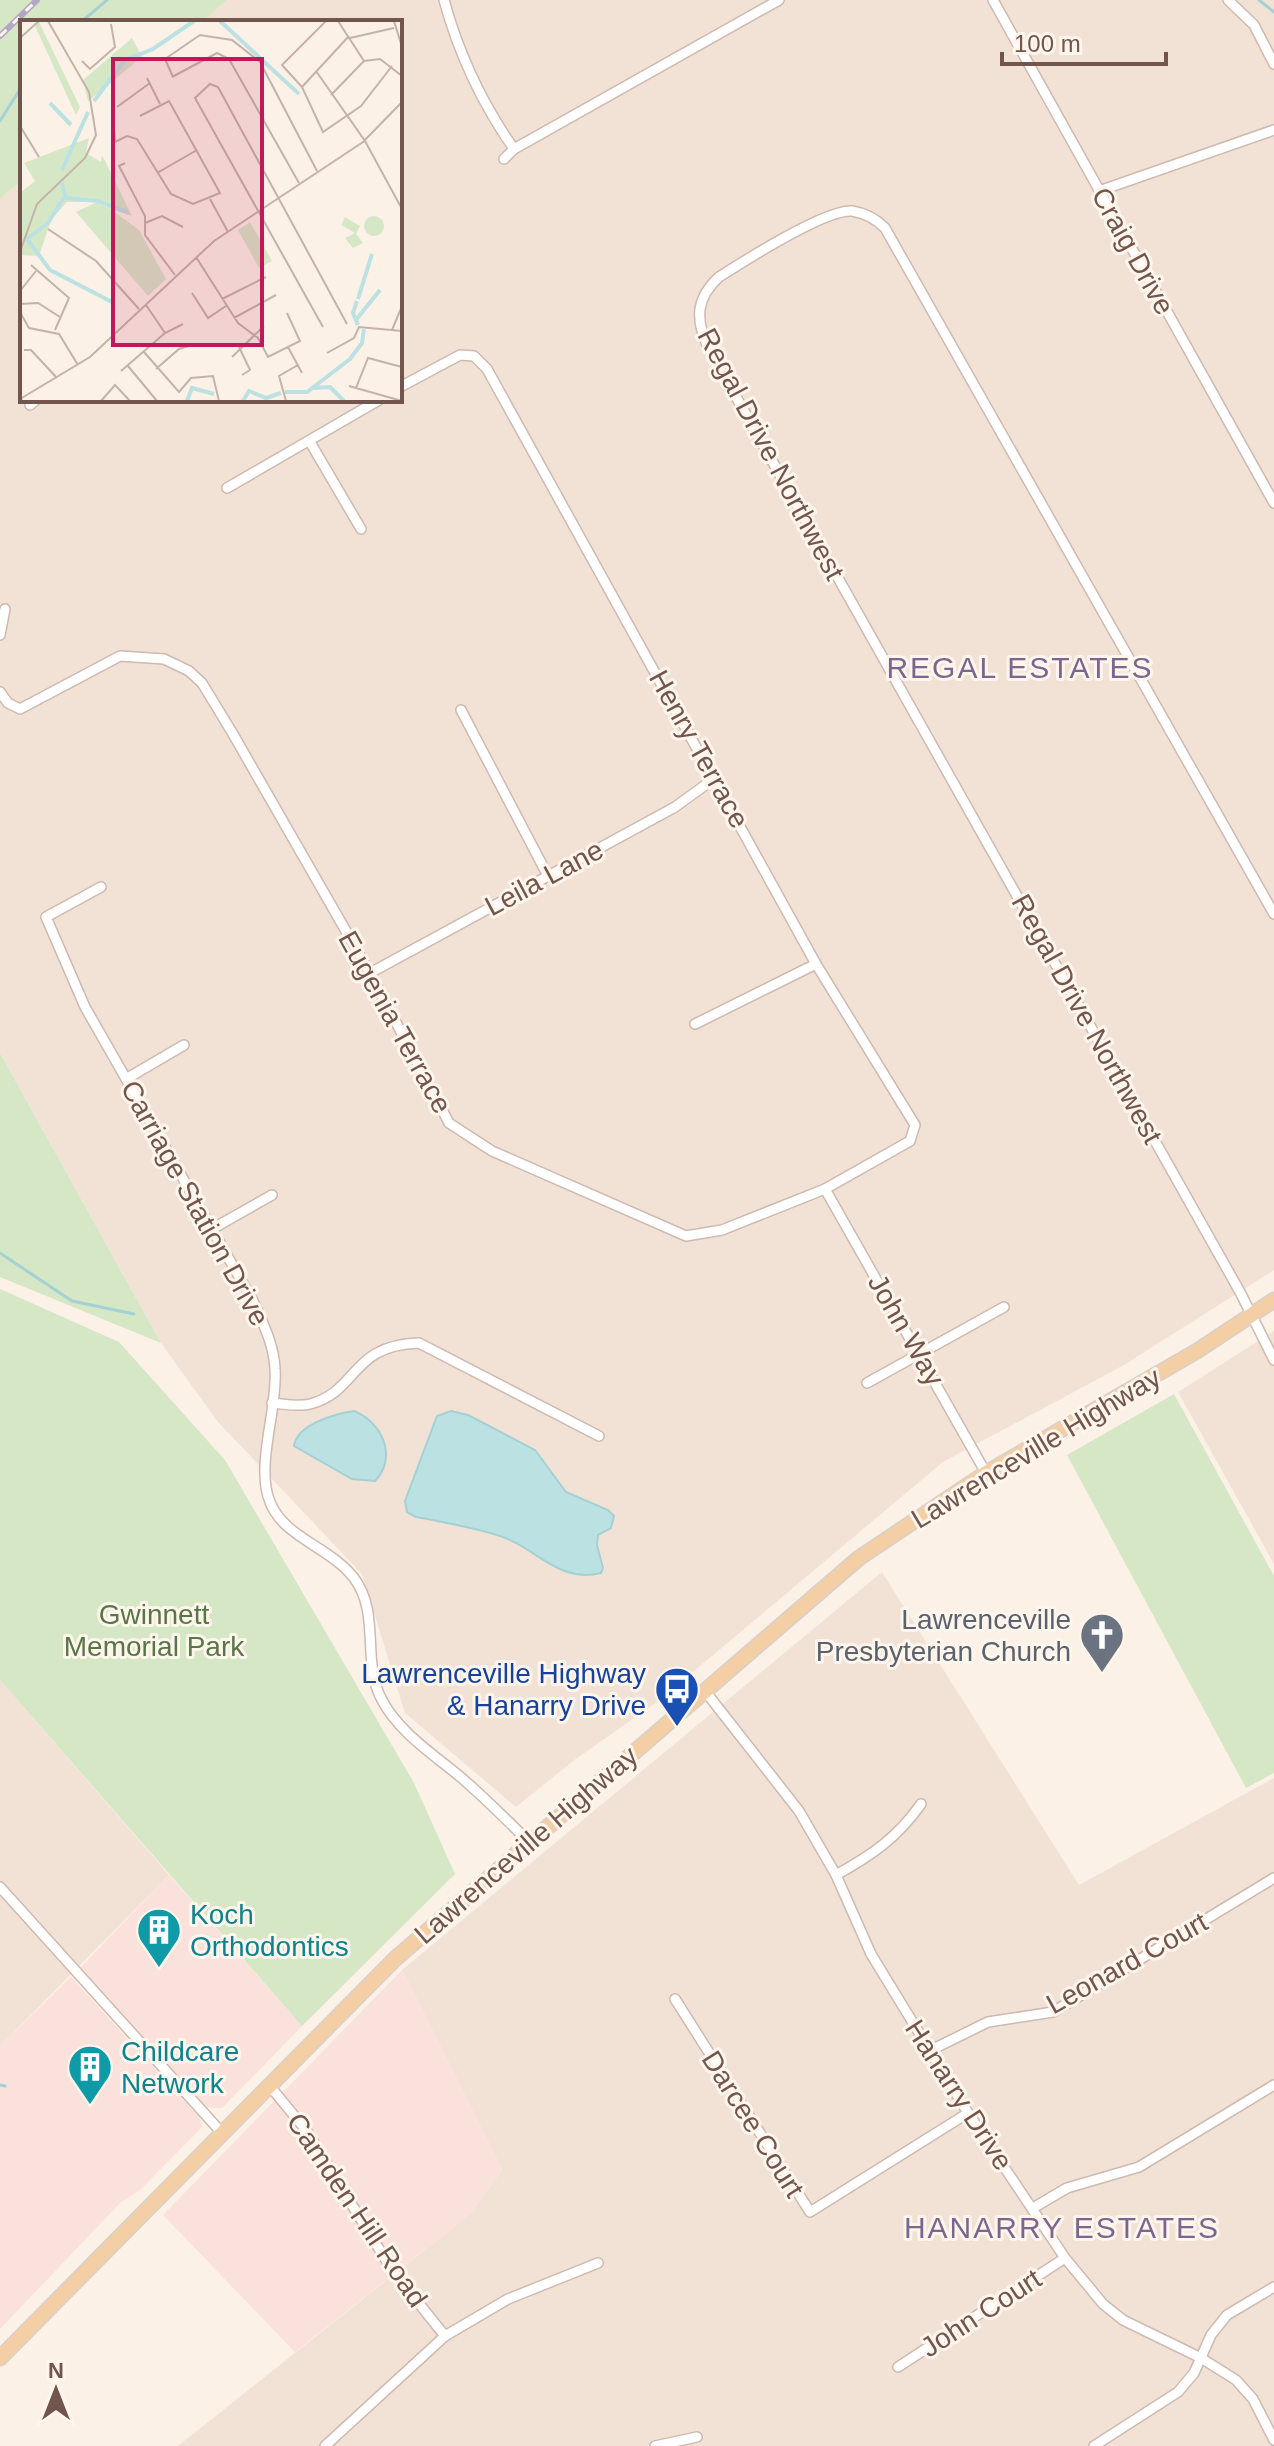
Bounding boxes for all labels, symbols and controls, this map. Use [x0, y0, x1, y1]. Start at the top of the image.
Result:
scale bar [1002, 16, 1166, 66]
inset map [20, 20, 402, 402]
text: 100 m [1014, 30, 1081, 57]
street label: Craig Drive [1085, 182, 1181, 320]
street label: Regal Drive Northwest [692, 323, 851, 585]
district label: REGAL ESTATES [886, 651, 1154, 684]
street label: Henry Terrace [643, 665, 755, 833]
street label: Leila Lane [480, 834, 608, 922]
street label: Regal Drive Northwest [1006, 889, 1169, 1149]
street label: Eugenia Terrace [332, 926, 458, 1118]
street label: Carriage Station Drive [115, 1075, 275, 1331]
street label: John Way [862, 1269, 950, 1391]
street label: Lawrenceville Highway [906, 1361, 1166, 1535]
park label: Gwinnett Memorial Park [64, 1599, 245, 1662]
place label: Lawrenceville Presbyterian Church [816, 1604, 1071, 1667]
church icon: Lawrenceville Presbyterian Church [1078, 1611, 1126, 1674]
place label: Lawrenceville Highway & Hanarry Drive [361, 1658, 646, 1721]
bus stop icon: Lawrenceville Highway & Hanarry Drive [653, 1665, 701, 1728]
street label: Lawrenceville Highway [408, 1740, 644, 1950]
place label: Koch Orthodontics [190, 1899, 349, 1962]
building icon: Koch Orthodontics [135, 1906, 183, 1969]
street label: Leonard Court [1041, 1906, 1213, 2020]
street label: Hanarry Drive [899, 2014, 1019, 2176]
place label: Childcare Network [121, 2036, 239, 2099]
building icon: Childcare Network [66, 2043, 114, 2106]
street label: Darcee Court [696, 2045, 810, 2203]
street label: Camden Hill Road [281, 2107, 433, 2313]
district label: HANARRY ESTATES [904, 2211, 1220, 2244]
street label: John Court [915, 2263, 1047, 2363]
north arrow [16, 2350, 96, 2430]
text: N [48, 2358, 64, 2383]

